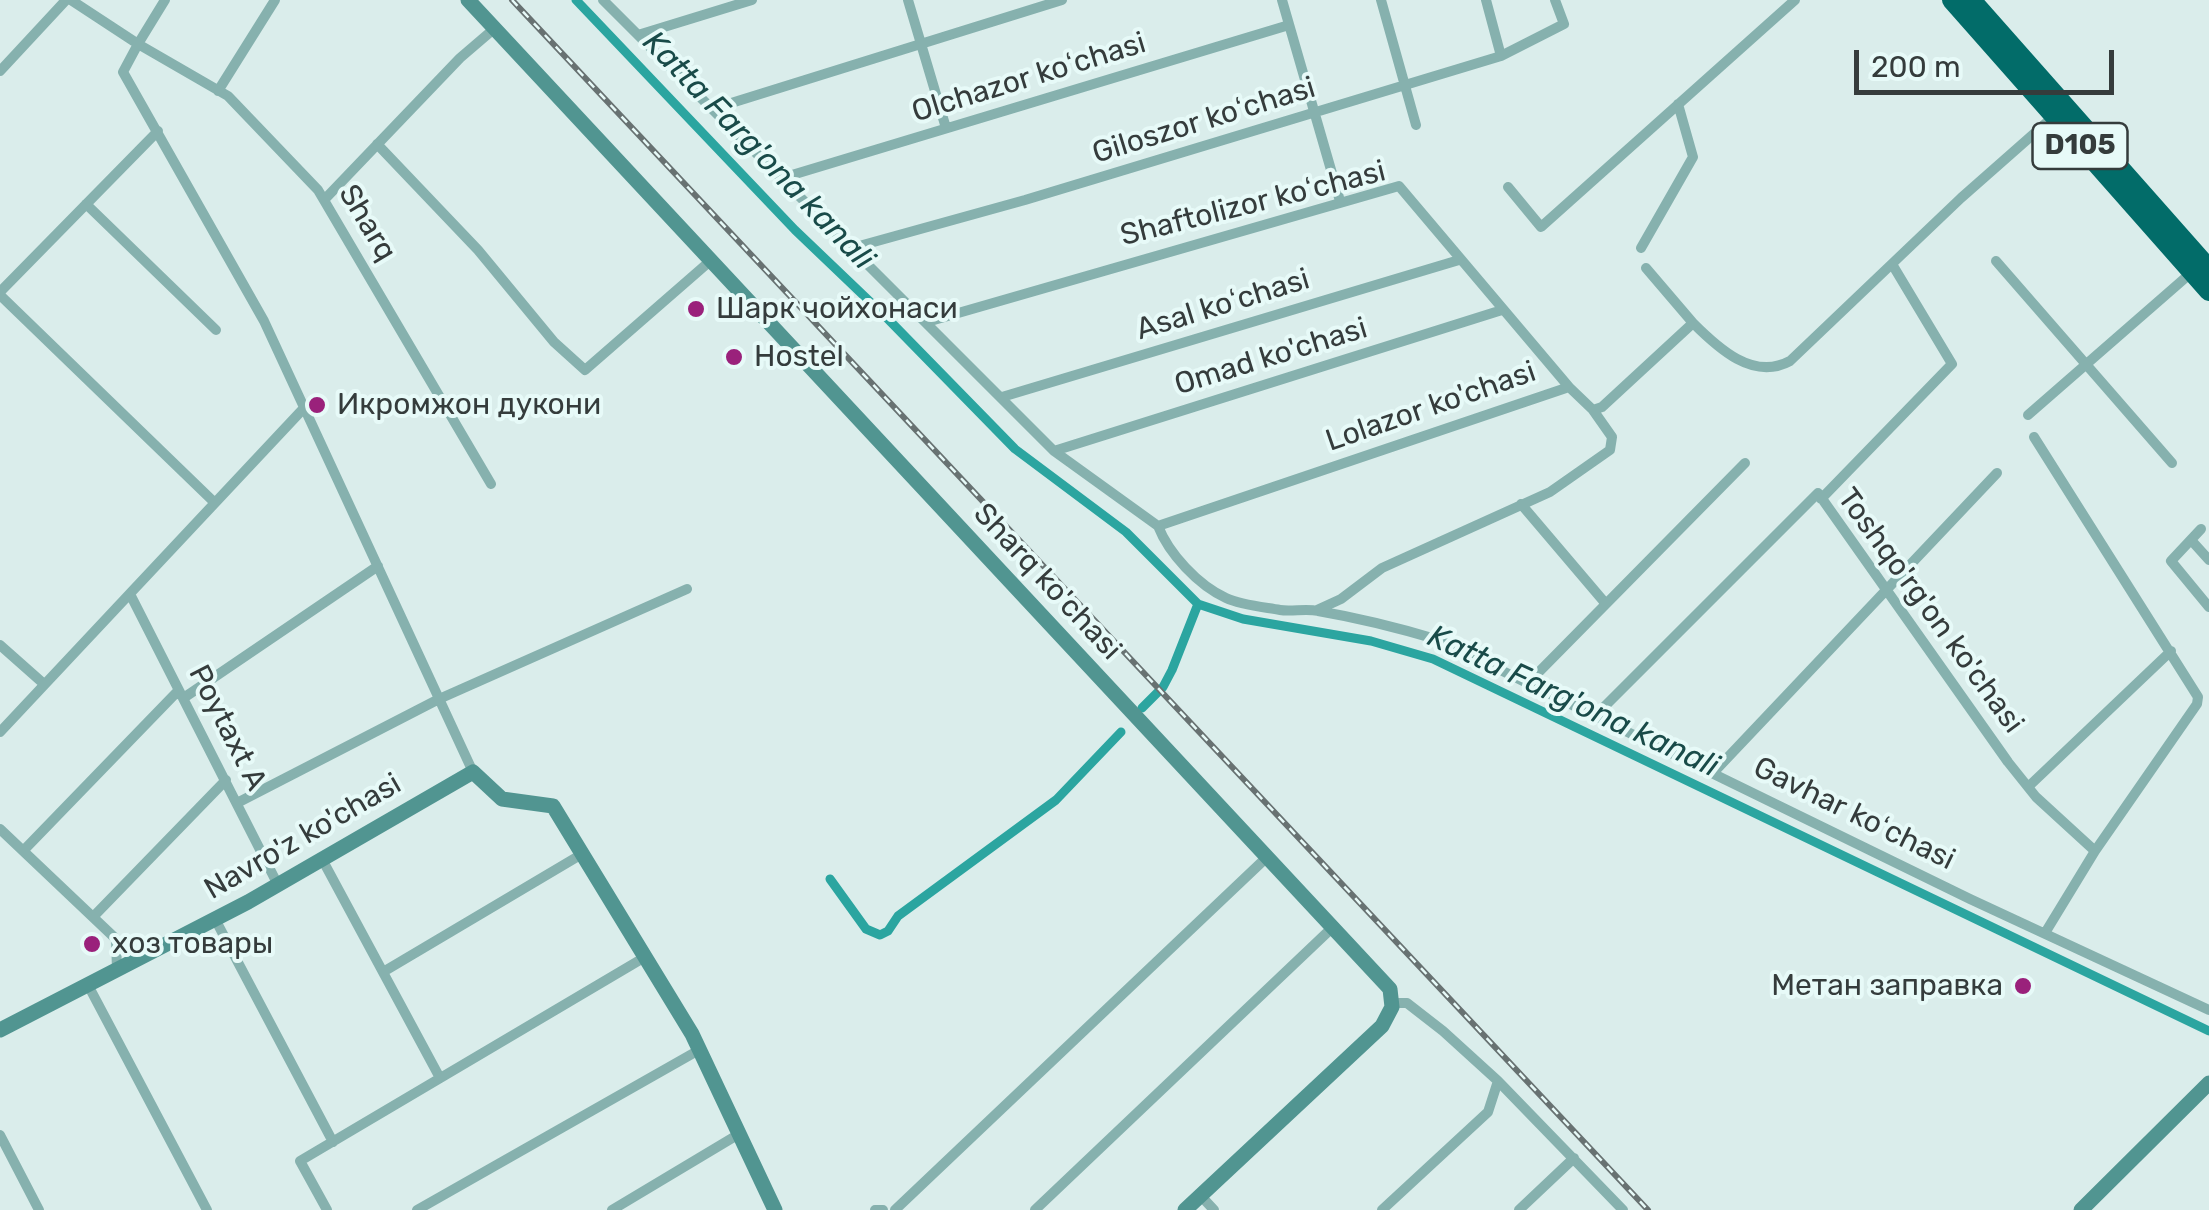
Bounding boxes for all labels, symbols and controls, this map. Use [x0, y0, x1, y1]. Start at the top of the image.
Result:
water label: Katta Farg'ona kanali [634, 24, 882, 278]
street label: Olchazor koʻchasi [908, 25, 1150, 131]
scale bar [1859, 30, 2119, 92]
text: 200 m [1871, 49, 1961, 85]
street label: Giloszor koʻchasi [1088, 70, 1320, 172]
road number: D105 [2032, 123, 2128, 169]
street label: Shaftolizor koʻchasi [1117, 154, 1389, 254]
street label: Sharq [330, 178, 404, 268]
street label: Asal koʻchasi [1132, 262, 1314, 348]
place label: Шарк чойхонаси [716, 291, 958, 327]
marker: Шарк чойхонаси [685, 298, 707, 320]
street label: Omad ko'chasi [1170, 311, 1372, 403]
place label: Hostel [754, 339, 844, 375]
marker: Hostel [723, 346, 745, 368]
street label: Lolazor ko'chasi [1321, 354, 1541, 460]
place label: Икромжон дукони [337, 387, 601, 423]
marker: Икромжон дукони [306, 394, 328, 416]
street label: Toshqo'rg'on ko'chasi [1829, 482, 2031, 740]
street label: Sharq ko'chasi [965, 496, 1129, 668]
water label: Katta Farg'ona kanali [1421, 618, 1725, 786]
street label: Poytaxt A [180, 659, 274, 797]
street label: Gavhar koʻchasi [1747, 750, 1961, 878]
street label: Navro'z ko'chasi [198, 766, 408, 908]
place label: хоз товары [112, 926, 273, 962]
marker: хоз товары [81, 933, 103, 955]
place label: Метан заправка [1771, 968, 2003, 1004]
marker: Метан заправка [2012, 975, 2034, 997]

